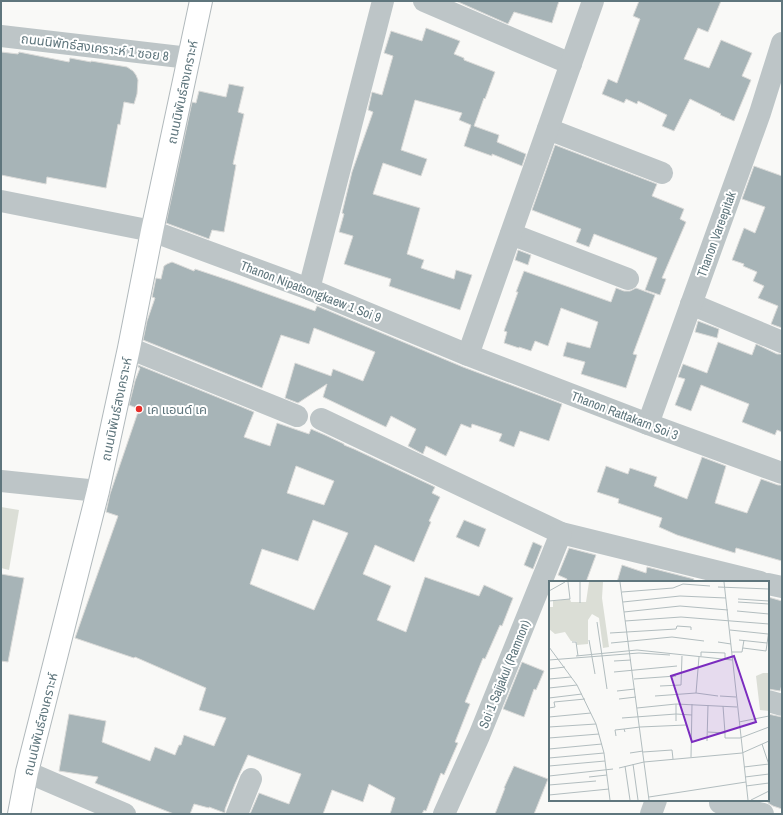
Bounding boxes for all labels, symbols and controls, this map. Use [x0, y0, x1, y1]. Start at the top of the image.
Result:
street label: ถนนนิพัทธ์สงเคราะห์ 1 ซอย 8 [20, 30, 170, 65]
street label: ถนนนิพันธ์สงเคราะห์ [163, 38, 202, 145]
street label: Thanon Vareepitak [693, 188, 740, 279]
street label: Thanon Nipatsongkaew 1 Soi 9 [238, 257, 384, 326]
street label: ถนนนิพันธ์สงเคราะห์ [97, 355, 136, 462]
street label: Thanon Rattakarn Soi 3 [569, 387, 681, 444]
place label: เค แอนด์ เค [147, 401, 207, 418]
marker: เค แอนด์ เค [134, 404, 144, 414]
inset map [549, 581, 769, 801]
street label: Soi 1 Sajjakul (Ramnon) [475, 617, 534, 731]
street label: ถนนนิพันธ์สงเคราะห์ [19, 671, 62, 777]

